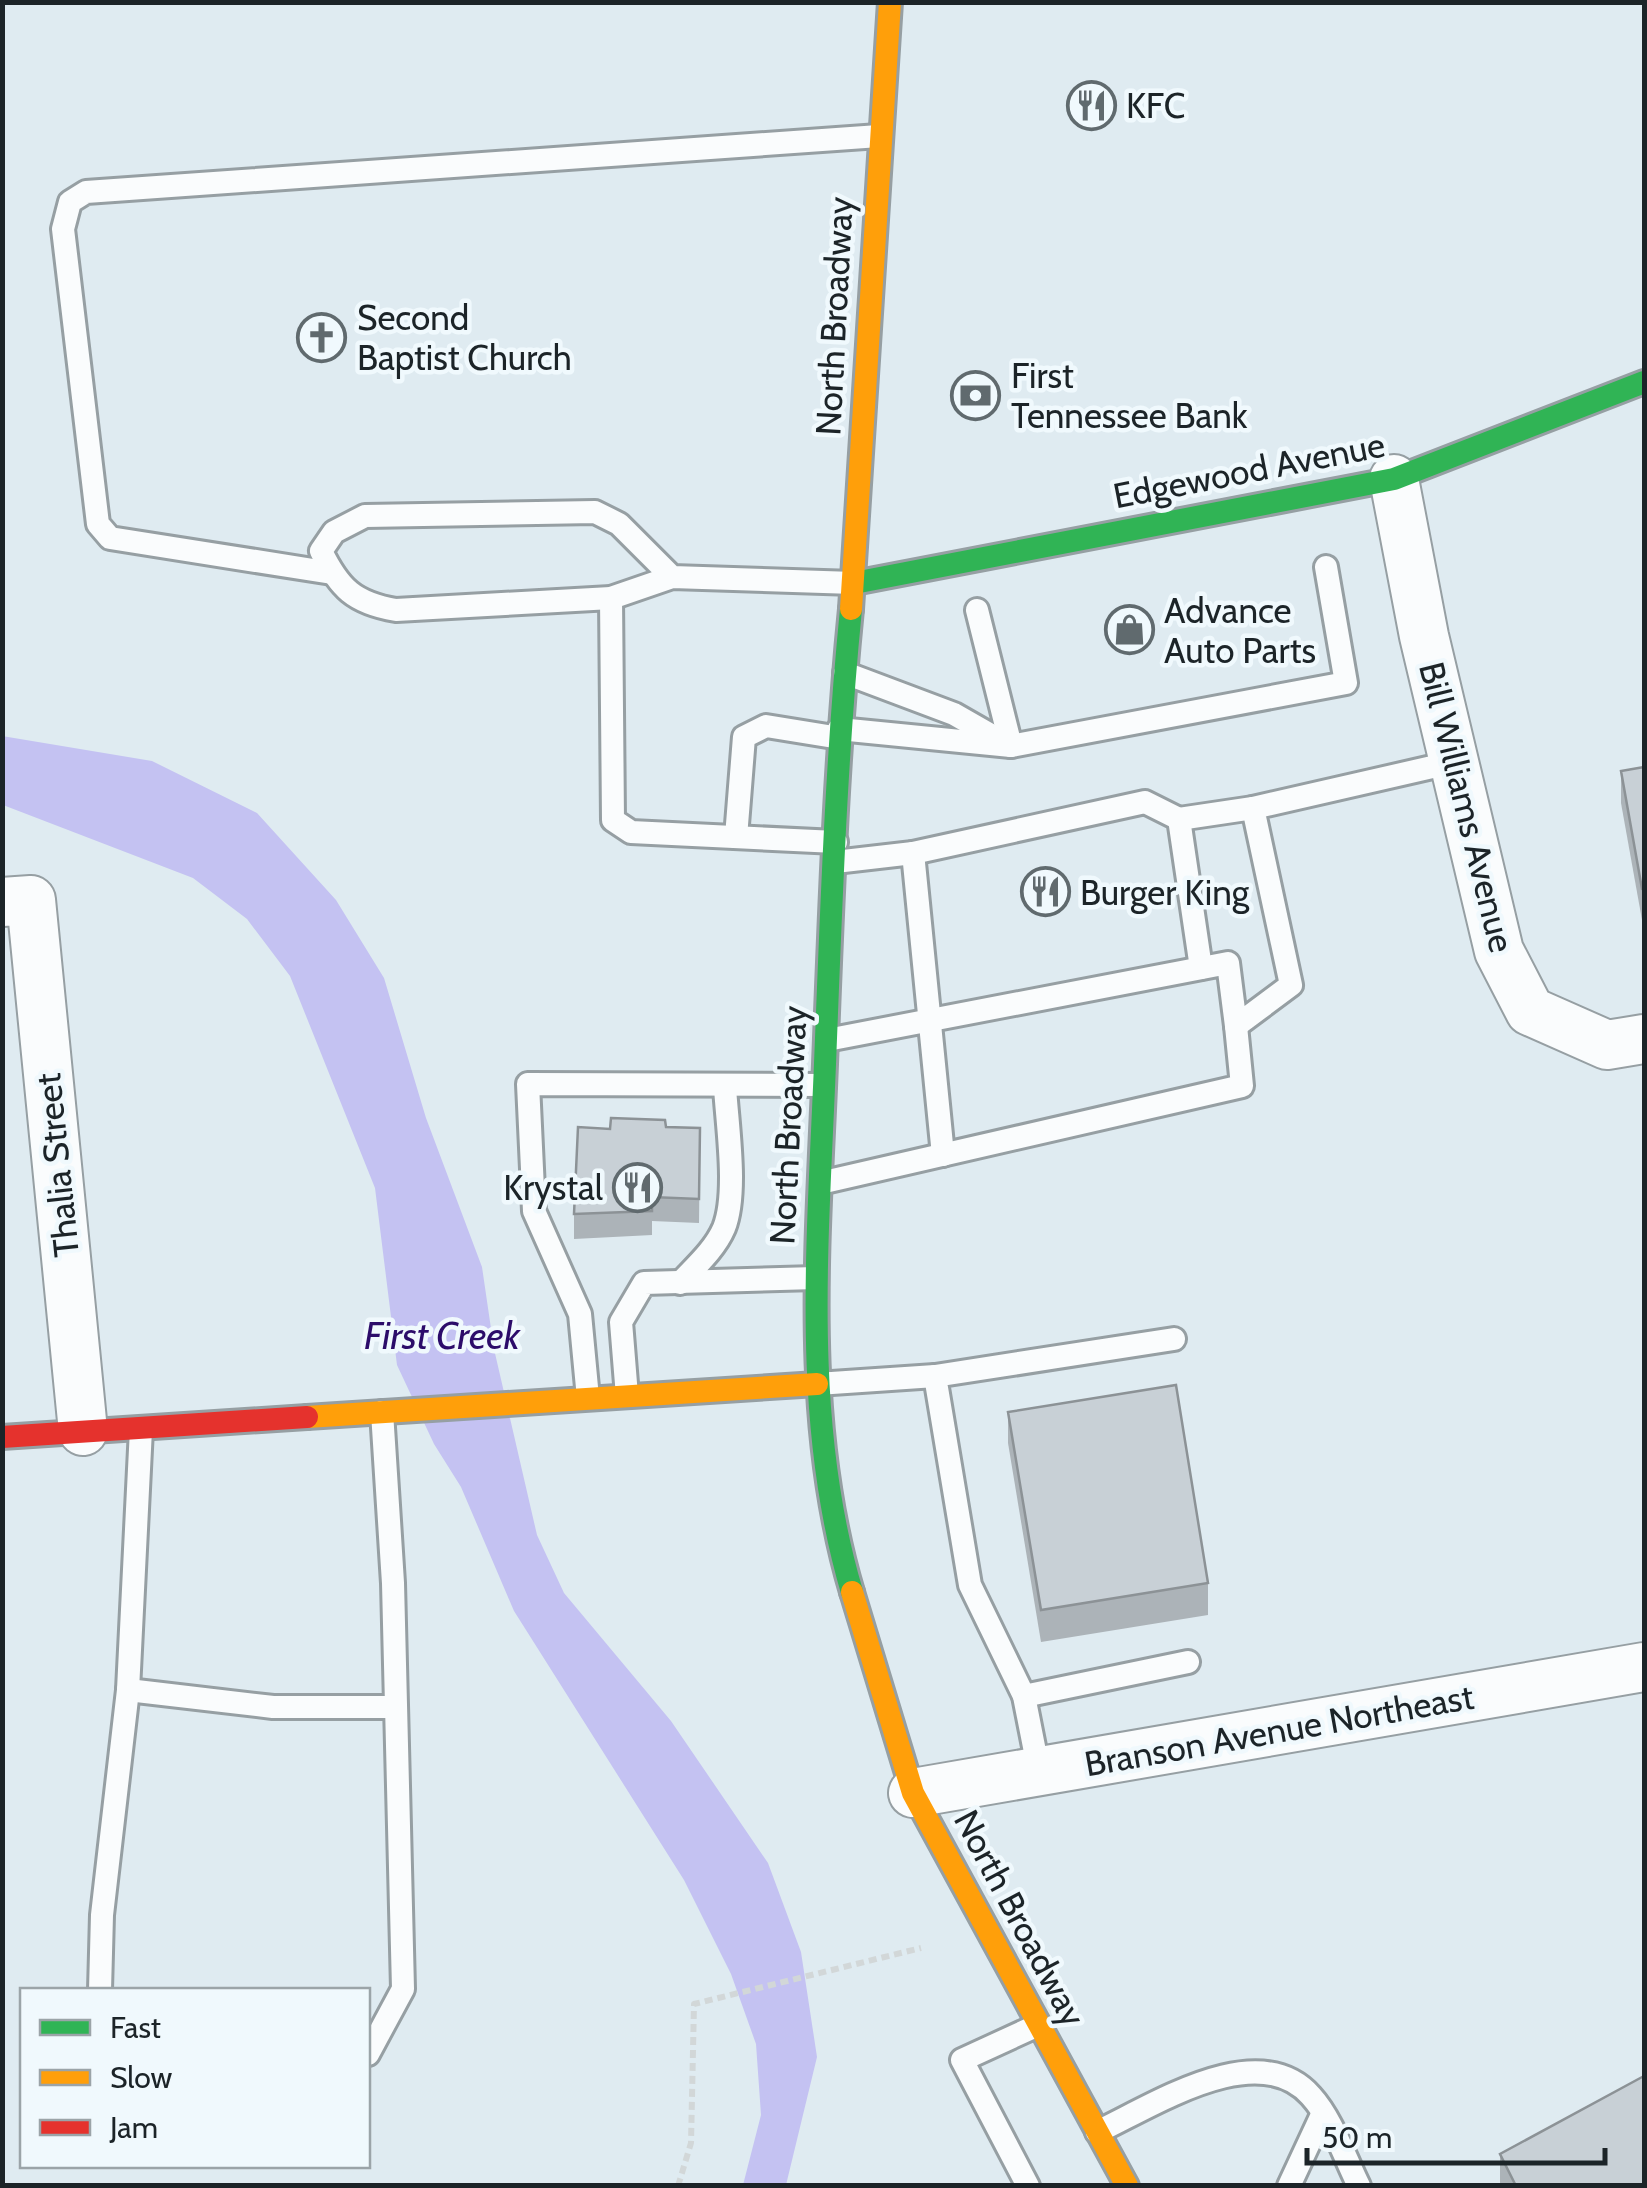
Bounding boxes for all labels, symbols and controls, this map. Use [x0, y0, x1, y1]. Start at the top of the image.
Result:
restaurant icon: KFC [1065, 79, 1117, 131]
place label: KFC [1126, 84, 1185, 127]
street label: North Broadway [806, 195, 862, 436]
place label: Second Baptist Church [357, 296, 572, 379]
church icon: Second Baptist Church [296, 311, 348, 363]
place label: First Tennessee Bank [1011, 354, 1248, 437]
bank icon: First Tennessee Bank [950, 369, 1002, 421]
street label: Edgewood Avenue [1110, 423, 1388, 517]
place label: Advance Auto Parts [1164, 589, 1316, 672]
shop icon: Advance Auto Parts [1103, 604, 1155, 656]
street label: Bill Williams Avenue [1410, 657, 1524, 957]
restaurant icon: Burger King [1019, 866, 1071, 918]
place label: Burger King [1080, 871, 1250, 914]
street label: North Broadway [760, 1004, 816, 1245]
street label: Thalia Street [26, 1071, 88, 1259]
restaurant icon: Krystal [612, 1161, 664, 1213]
place label: Krystal [503, 1166, 604, 1209]
water label: First Creek [364, 1312, 522, 1359]
street label: Branson Avenue Northeast [1081, 1675, 1477, 1785]
street label: North Broadway [945, 1802, 1095, 2034]
legend [20, 1988, 370, 2168]
text: Fast [110, 2009, 161, 2046]
text: Slow [110, 2059, 173, 2096]
scale bar [1307, 2103, 1604, 2165]
text: Jam [109, 2109, 158, 2146]
text: 50 m [1322, 2119, 1392, 2156]

